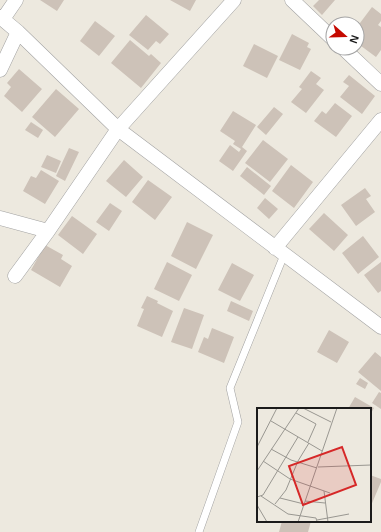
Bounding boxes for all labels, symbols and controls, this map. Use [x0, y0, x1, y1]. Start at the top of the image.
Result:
north arrow [325, 16, 365, 56]
text: N [347, 34, 361, 45]
inset map [257, 408, 371, 522]

